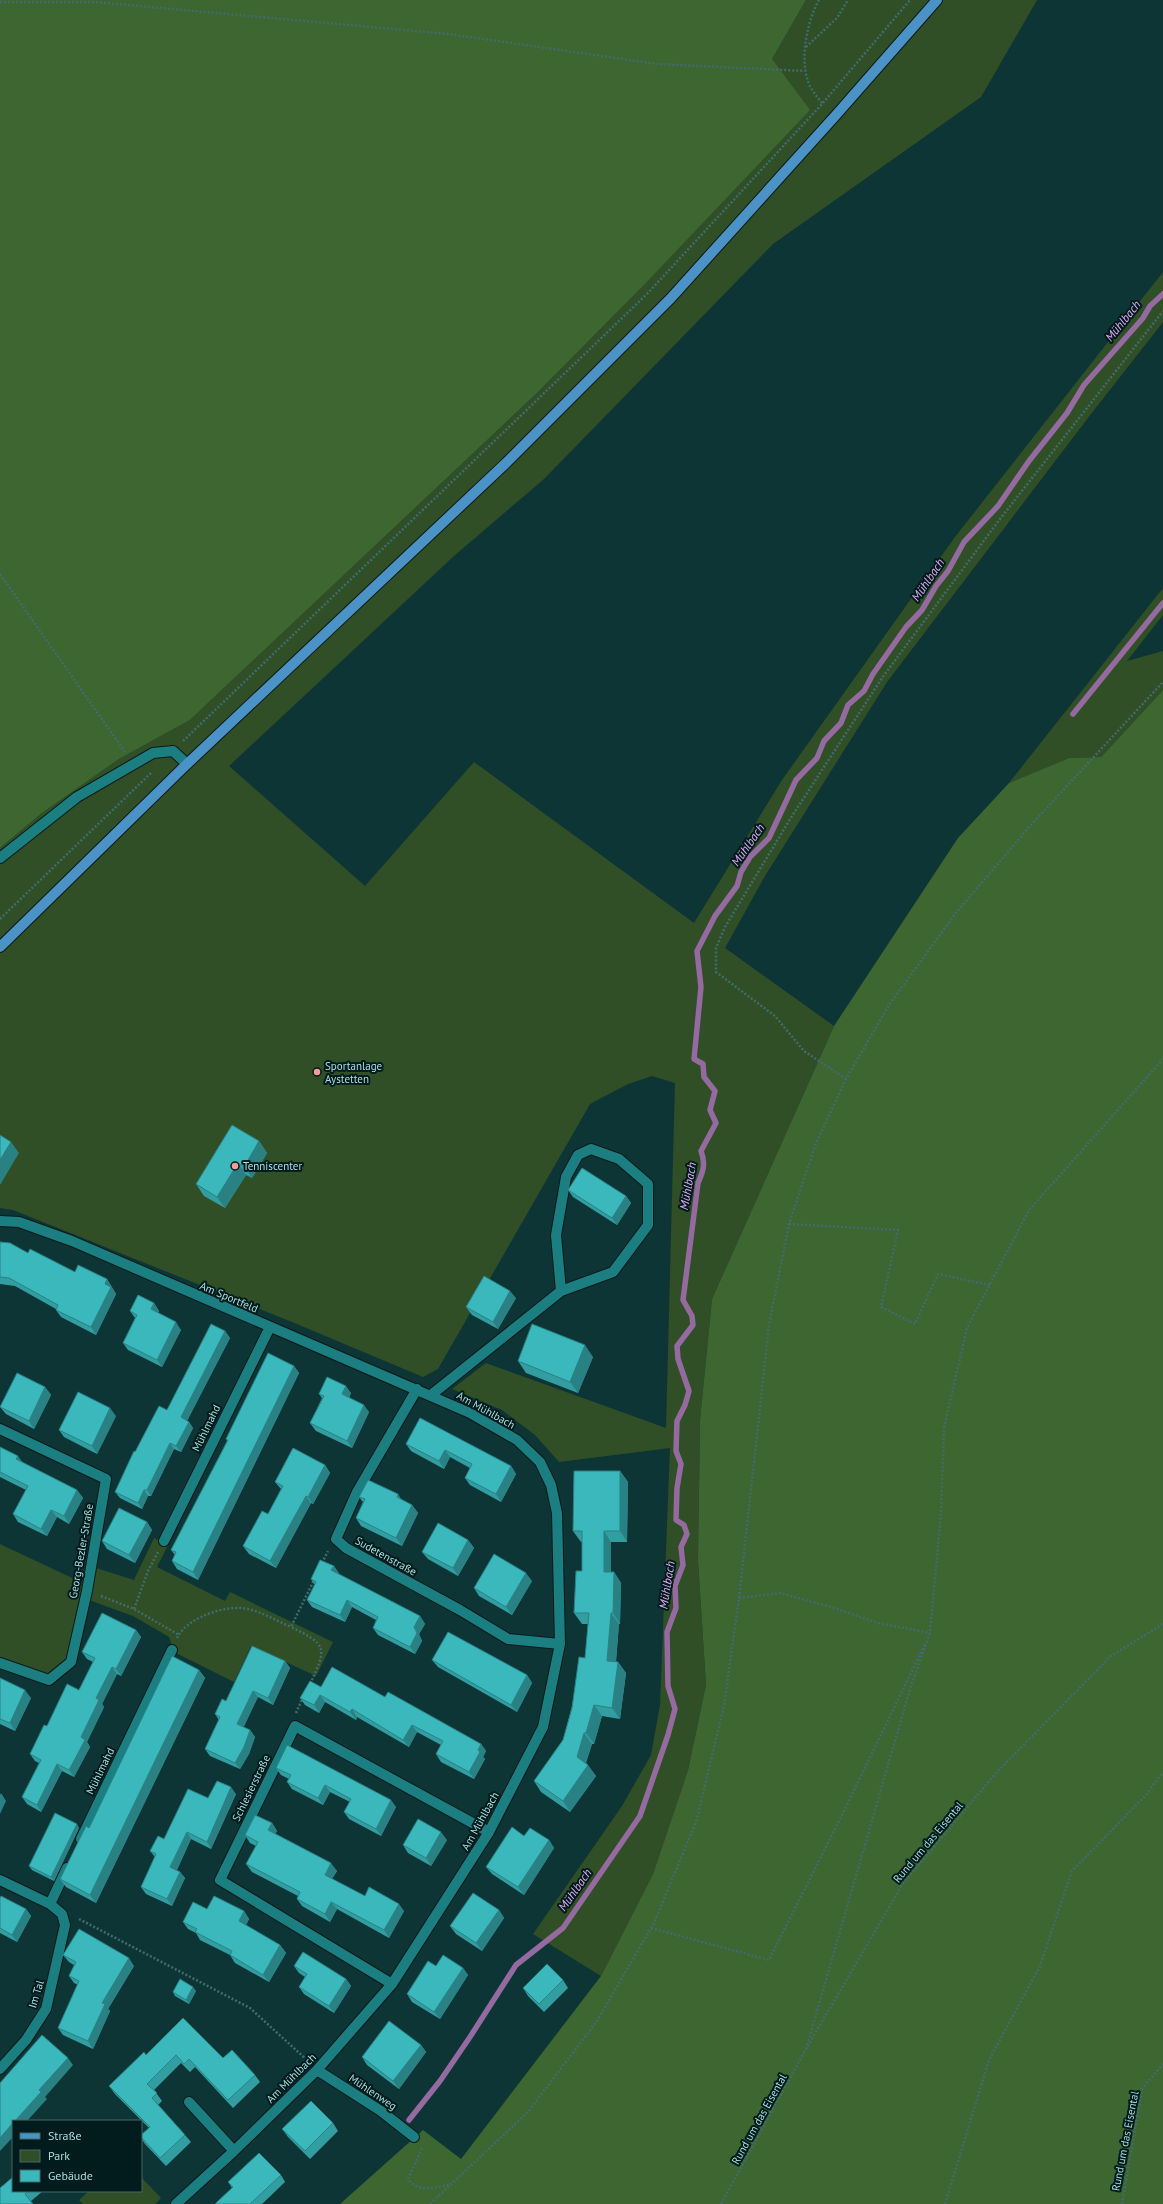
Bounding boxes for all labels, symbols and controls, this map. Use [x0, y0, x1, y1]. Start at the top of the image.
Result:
water label: Mühlbach [1102, 297, 1144, 344]
water label: Mühlbach [908, 556, 947, 604]
water label: Mühlbach [728, 821, 768, 869]
place label: Sportanlage Aystetten [325, 1059, 383, 1086]
marker: Sportanlage Aystetten [312, 1067, 322, 1077]
place label: Tenniscenter [243, 1159, 302, 1173]
marker: Tenniscenter [230, 1161, 240, 1171]
water label: Mühlbach [676, 1161, 699, 1211]
street label: Am Sportfeld [198, 1278, 260, 1316]
street label: Am Mühlbach [454, 1388, 518, 1432]
street label: Mühlmahd [189, 1402, 223, 1454]
street label: Georg-Bezler-Straße [66, 1502, 96, 1599]
street label: Sudetenstraße [353, 1533, 420, 1579]
water label: Mühlbach [655, 1560, 678, 1610]
street label: Mühlmahd [83, 1745, 117, 1797]
street label: Schlesierstraße [229, 1752, 273, 1824]
street label: Am Mühlbach [458, 1789, 502, 1853]
street label: Rund um das Eisental [890, 1798, 966, 1885]
water label: Mühlbach [555, 1866, 595, 1914]
street label: Im Tal [25, 1978, 47, 2010]
street label: Am Mühlbach [263, 2050, 319, 2106]
street label: Mühlenweg [346, 2071, 400, 2113]
street label: Rund um das Eisental [728, 2071, 790, 2167]
street label: Rund um das Eisental [1108, 2089, 1142, 2192]
legend [12, 2120, 142, 2192]
text: Straße [48, 2128, 82, 2143]
text: Park [48, 2148, 70, 2163]
text: Gebäude [48, 2168, 93, 2183]

